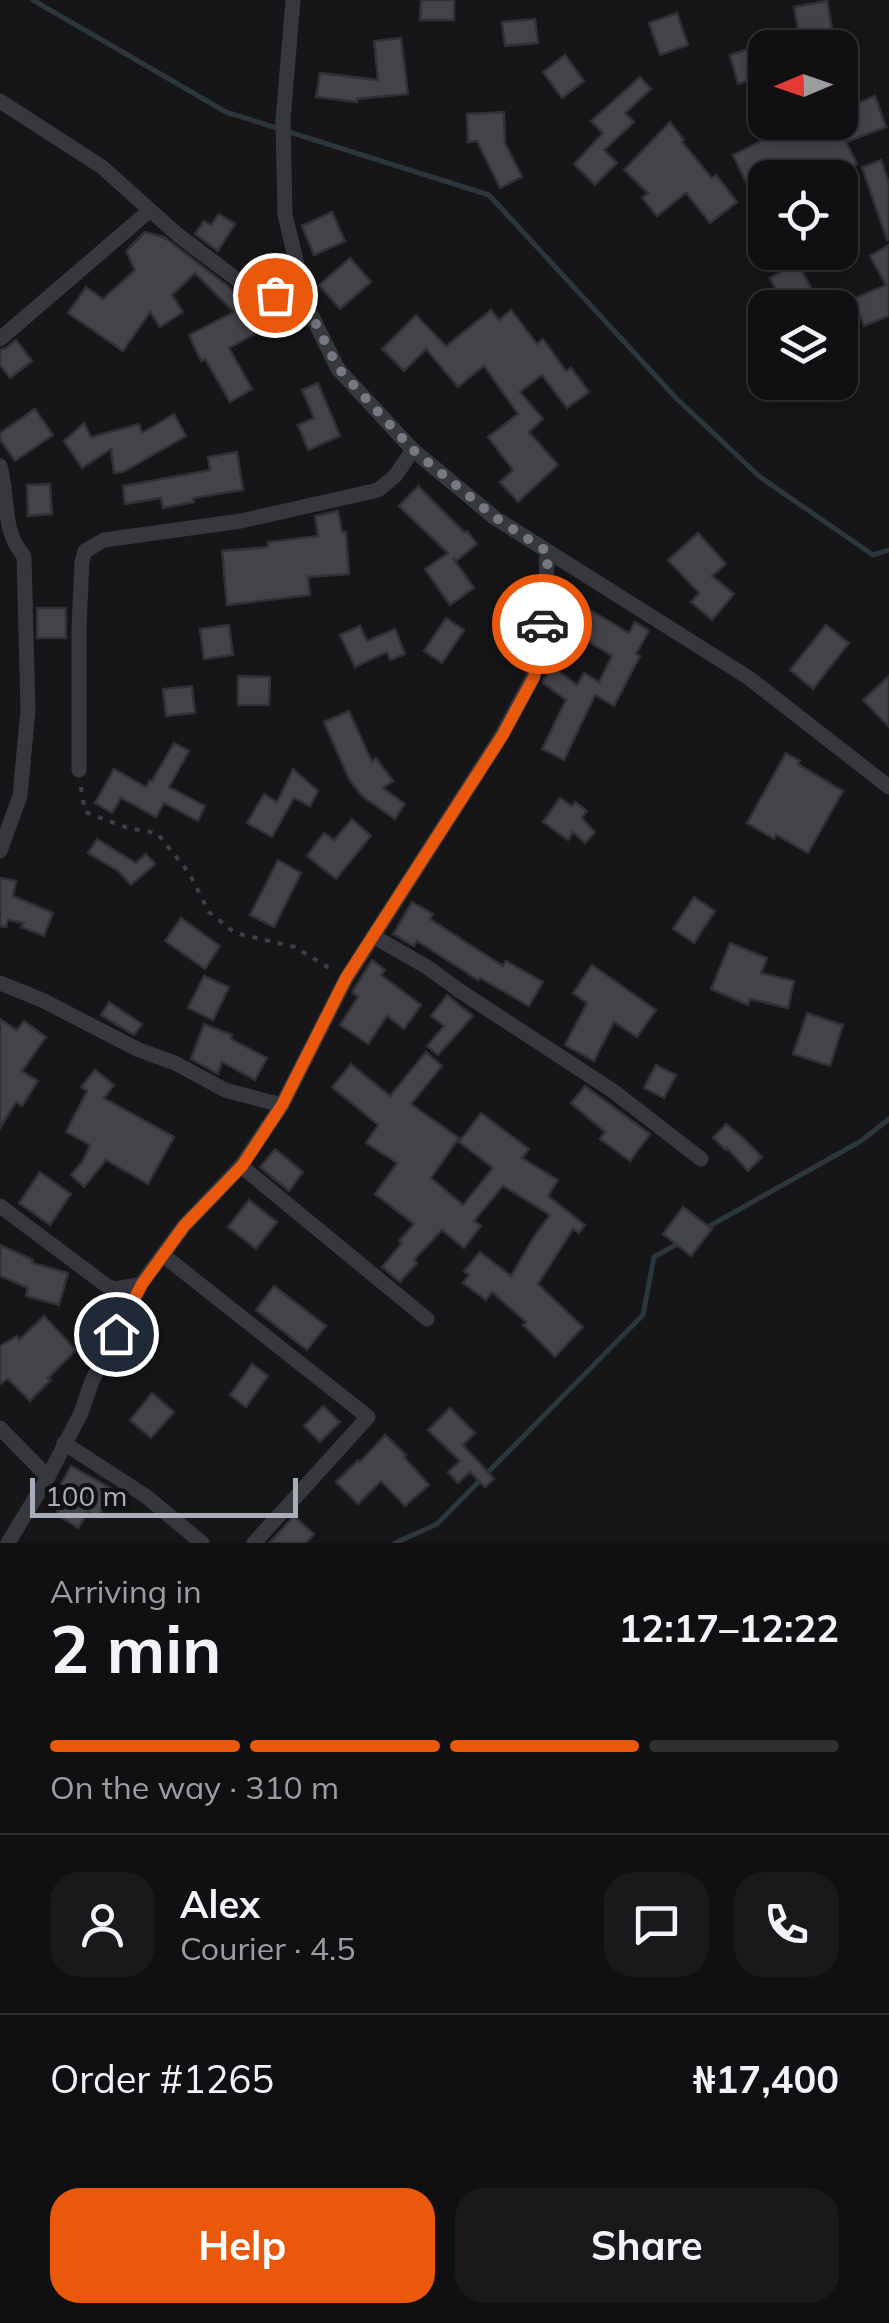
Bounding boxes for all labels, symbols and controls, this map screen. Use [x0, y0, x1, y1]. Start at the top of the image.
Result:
north arrow [748, 30, 858, 140]
map controls [748, 30, 858, 400]
button: locate [748, 160, 858, 270]
pin [233, 253, 318, 338]
icon: bag [248, 268, 303, 323]
button: layers [748, 290, 858, 400]
courier [492, 574, 592, 674]
icon: car [515, 597, 570, 652]
pin [74, 1292, 159, 1377]
icon: home [89, 1307, 144, 1362]
scale bar [30, 1473, 298, 1518]
text: 100 m [45, 1478, 127, 1513]
text: Arriving in [50, 1571, 202, 1611]
text: 12:17–12:22 [619, 1604, 839, 1652]
text: 2 min [50, 1608, 221, 1689]
text: On the way · 310 m [50, 1767, 339, 1807]
button: person [50, 1872, 155, 1977]
button: chat [604, 1872, 709, 1977]
button: phone [734, 1872, 839, 1977]
text: Alex [180, 1880, 260, 1928]
text: Courier · 4.5 [180, 1928, 356, 1968]
text: Order #1265 [50, 2055, 274, 2103]
text: ₦17,400 [693, 2055, 839, 2103]
button: Help [50, 2188, 435, 2303]
button: Share [455, 2188, 839, 2303]

